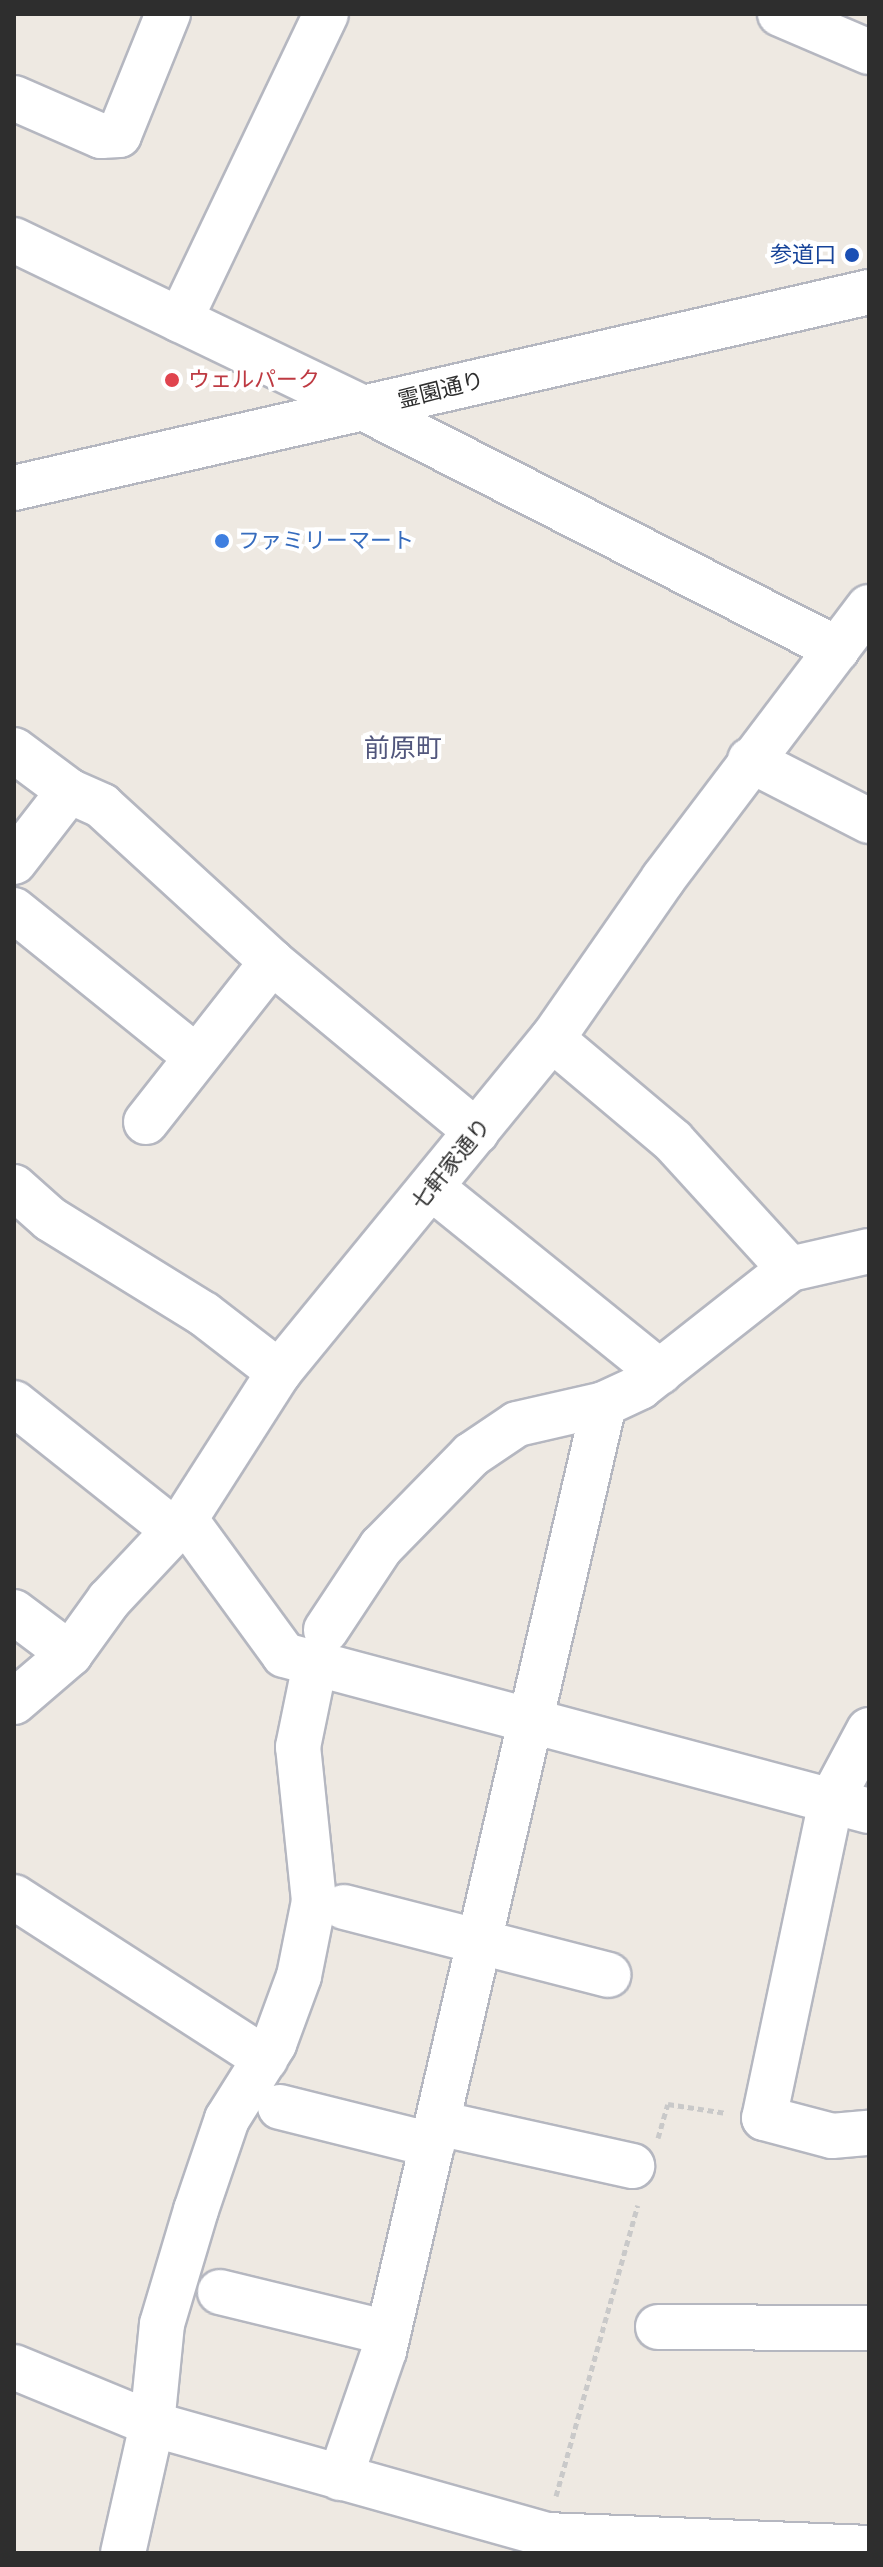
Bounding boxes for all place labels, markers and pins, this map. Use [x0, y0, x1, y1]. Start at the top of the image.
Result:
place label: 参道口 [770, 242, 836, 268]
marker: 参道口 [843, 246, 861, 264]
place label: ウェルパーク [188, 367, 320, 393]
marker: ウェルパーク [163, 371, 181, 389]
place label: ファミリーマート [238, 528, 414, 554]
marker: ファミリーマート [213, 532, 231, 550]

